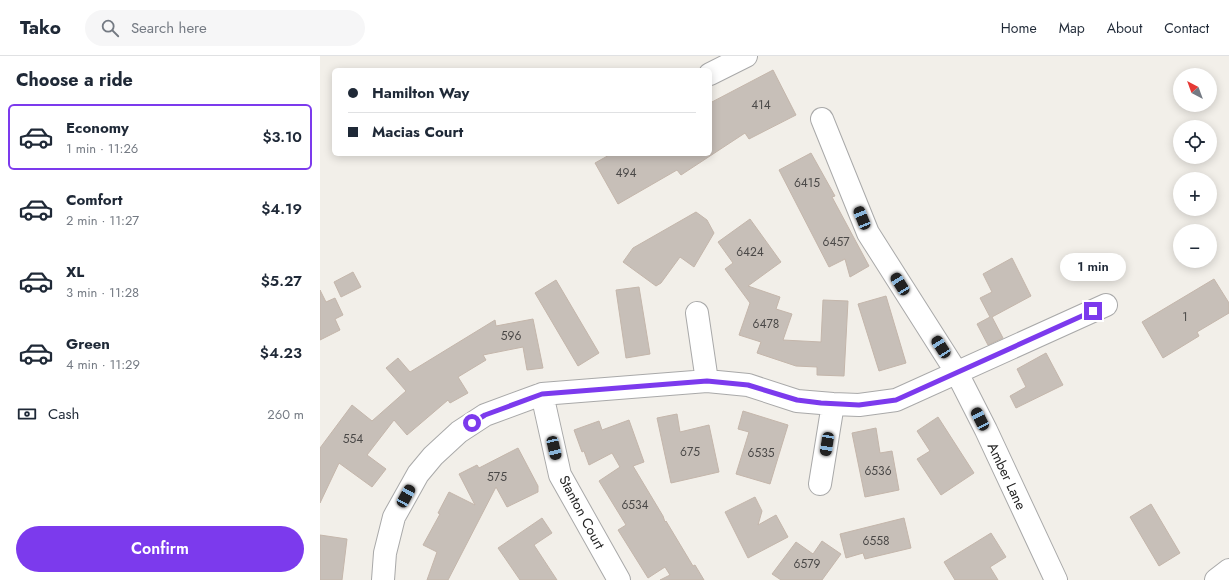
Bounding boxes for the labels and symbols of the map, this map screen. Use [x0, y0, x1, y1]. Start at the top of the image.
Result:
north arrow [1173, 68, 1217, 112]
house number: 414 [751, 96, 771, 114]
house number: 494 [616, 164, 636, 182]
house number: 6415 [794, 174, 820, 192]
car [852, 205, 872, 231]
house number: 6457 [823, 233, 850, 251]
house number: 6424 [736, 243, 764, 261]
callout: 1 min [1060, 253, 1126, 281]
car [889, 271, 911, 297]
route end [1084, 302, 1102, 320]
house number: 1 [1182, 308, 1188, 326]
house number: 6478 [753, 315, 779, 333]
house number: 596 [501, 327, 521, 345]
car [929, 334, 953, 360]
car [969, 406, 991, 432]
route start [463, 414, 481, 432]
house number: 554 [343, 430, 363, 448]
car [819, 431, 835, 457]
car [545, 435, 563, 461]
street label: Amber Lane [983, 439, 1031, 513]
house number: 675 [680, 443, 700, 461]
house number: 6535 [747, 444, 775, 462]
house number: 6536 [864, 462, 892, 480]
house number: 575 [487, 468, 507, 486]
street label: Stanton Court [554, 472, 610, 553]
car [395, 483, 417, 509]
house number: 6534 [621, 496, 649, 514]
house number: 6558 [862, 532, 890, 550]
house number: 6579 [794, 555, 821, 573]

